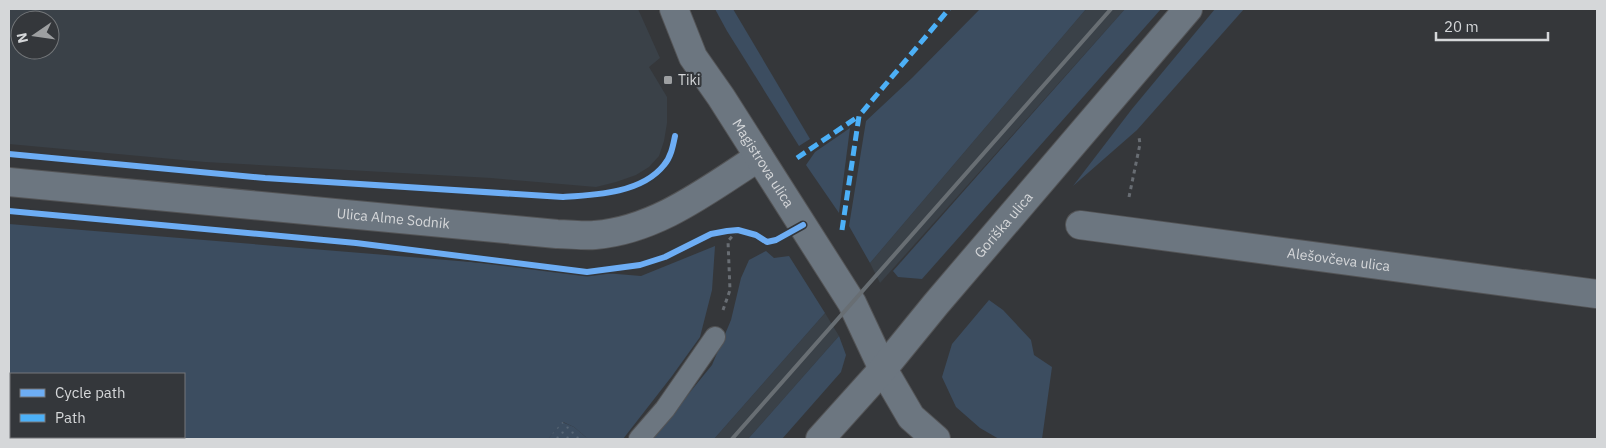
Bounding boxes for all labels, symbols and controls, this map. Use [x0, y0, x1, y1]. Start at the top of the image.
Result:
north arrow [10, 10, 60, 60]
scale bar [1436, 10, 1548, 42]
text: 20 m [1444, 17, 1479, 36]
text: N [12, 31, 32, 45]
place label: Tiki [678, 71, 700, 89]
marker: Tiki [662, 74, 674, 86]
street label: Magistrova ulica [728, 116, 798, 211]
street label: Goriška ulica [970, 188, 1037, 262]
street label: Ulica Alme Sodnik [336, 204, 451, 233]
street label: Alešovčeva ulica [1286, 244, 1392, 275]
legend [10, 373, 185, 438]
text: Cycle path [55, 383, 126, 402]
text: Path [55, 408, 86, 427]

